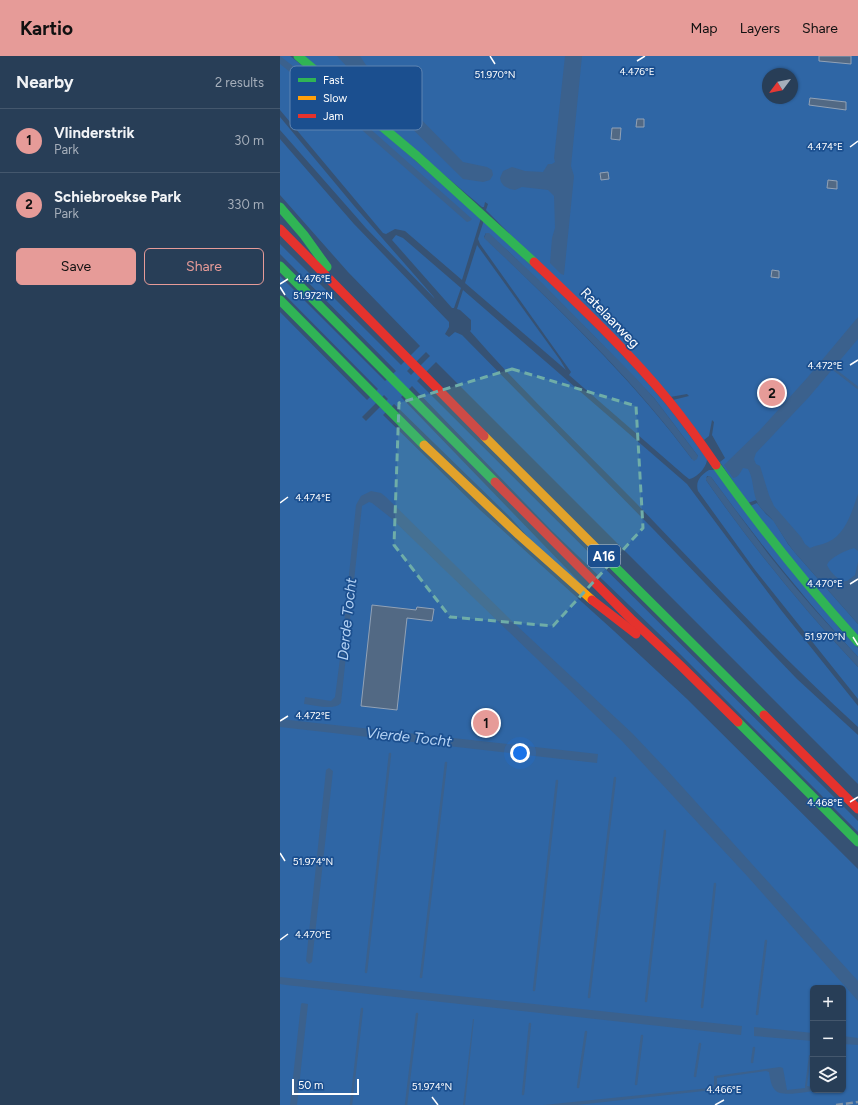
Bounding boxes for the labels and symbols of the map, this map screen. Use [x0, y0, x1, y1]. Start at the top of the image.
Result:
text: 4.476°E [619, 65, 655, 78]
legend [290, 66, 422, 130]
text: 51.970°N [475, 68, 515, 81]
north arrow [762, 68, 798, 104]
text: Fast [323, 74, 344, 87]
text: Slow [323, 92, 347, 105]
text: Jam [323, 110, 344, 123]
text: 4.474°E [807, 140, 843, 153]
text: 4.476°E [295, 272, 331, 285]
street label: Ratelaarweg [577, 284, 643, 352]
text: 51.972°N [293, 289, 333, 302]
text: 4.472°E [807, 359, 843, 372]
pin: 2 [759, 378, 785, 408]
text: 4.474°E [295, 491, 331, 504]
road number: A16 [588, 545, 620, 567]
water label: Derde Tocht [334, 577, 360, 661]
text: 4.470°E [807, 577, 843, 590]
text: 51.970°N [805, 630, 845, 643]
pin: 1 [473, 708, 499, 738]
text: 4.472°E [295, 709, 331, 722]
water label: Vierde Tocht [365, 724, 453, 750]
your location [510, 743, 530, 763]
text: 4.468°E [807, 796, 843, 809]
text: 51.974°N [293, 855, 333, 868]
text: 4.470°E [295, 928, 331, 941]
scale bar [292, 1077, 359, 1096]
text: 51.974°N [412, 1080, 452, 1093]
text: 4.466°E [706, 1083, 742, 1096]

